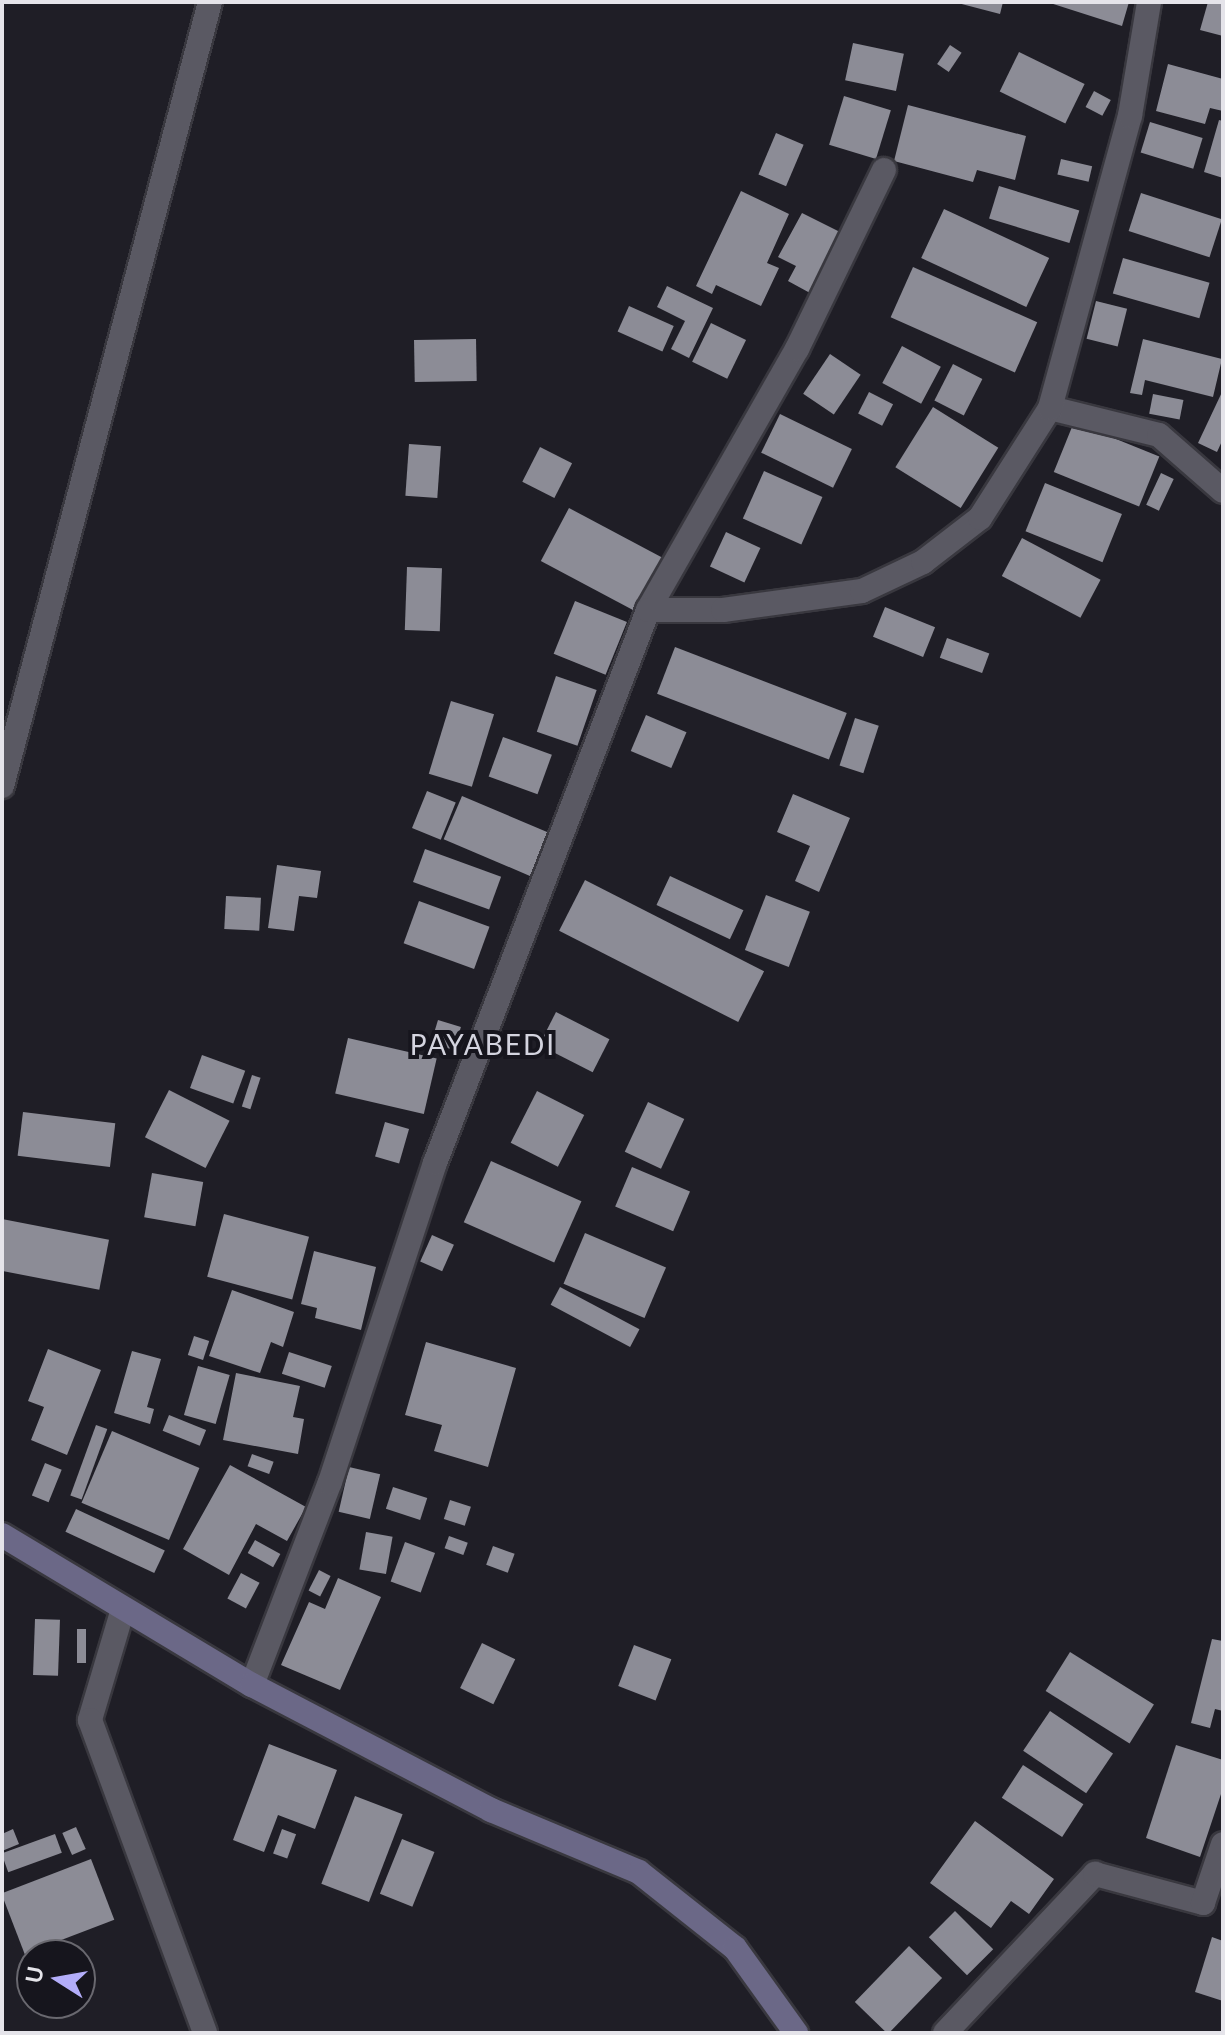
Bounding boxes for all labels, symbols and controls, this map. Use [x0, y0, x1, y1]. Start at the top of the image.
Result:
district label: PAYABEDI [410, 1027, 556, 1061]
north arrow [16, 1939, 96, 2019]
text: U [19, 1964, 49, 1985]

